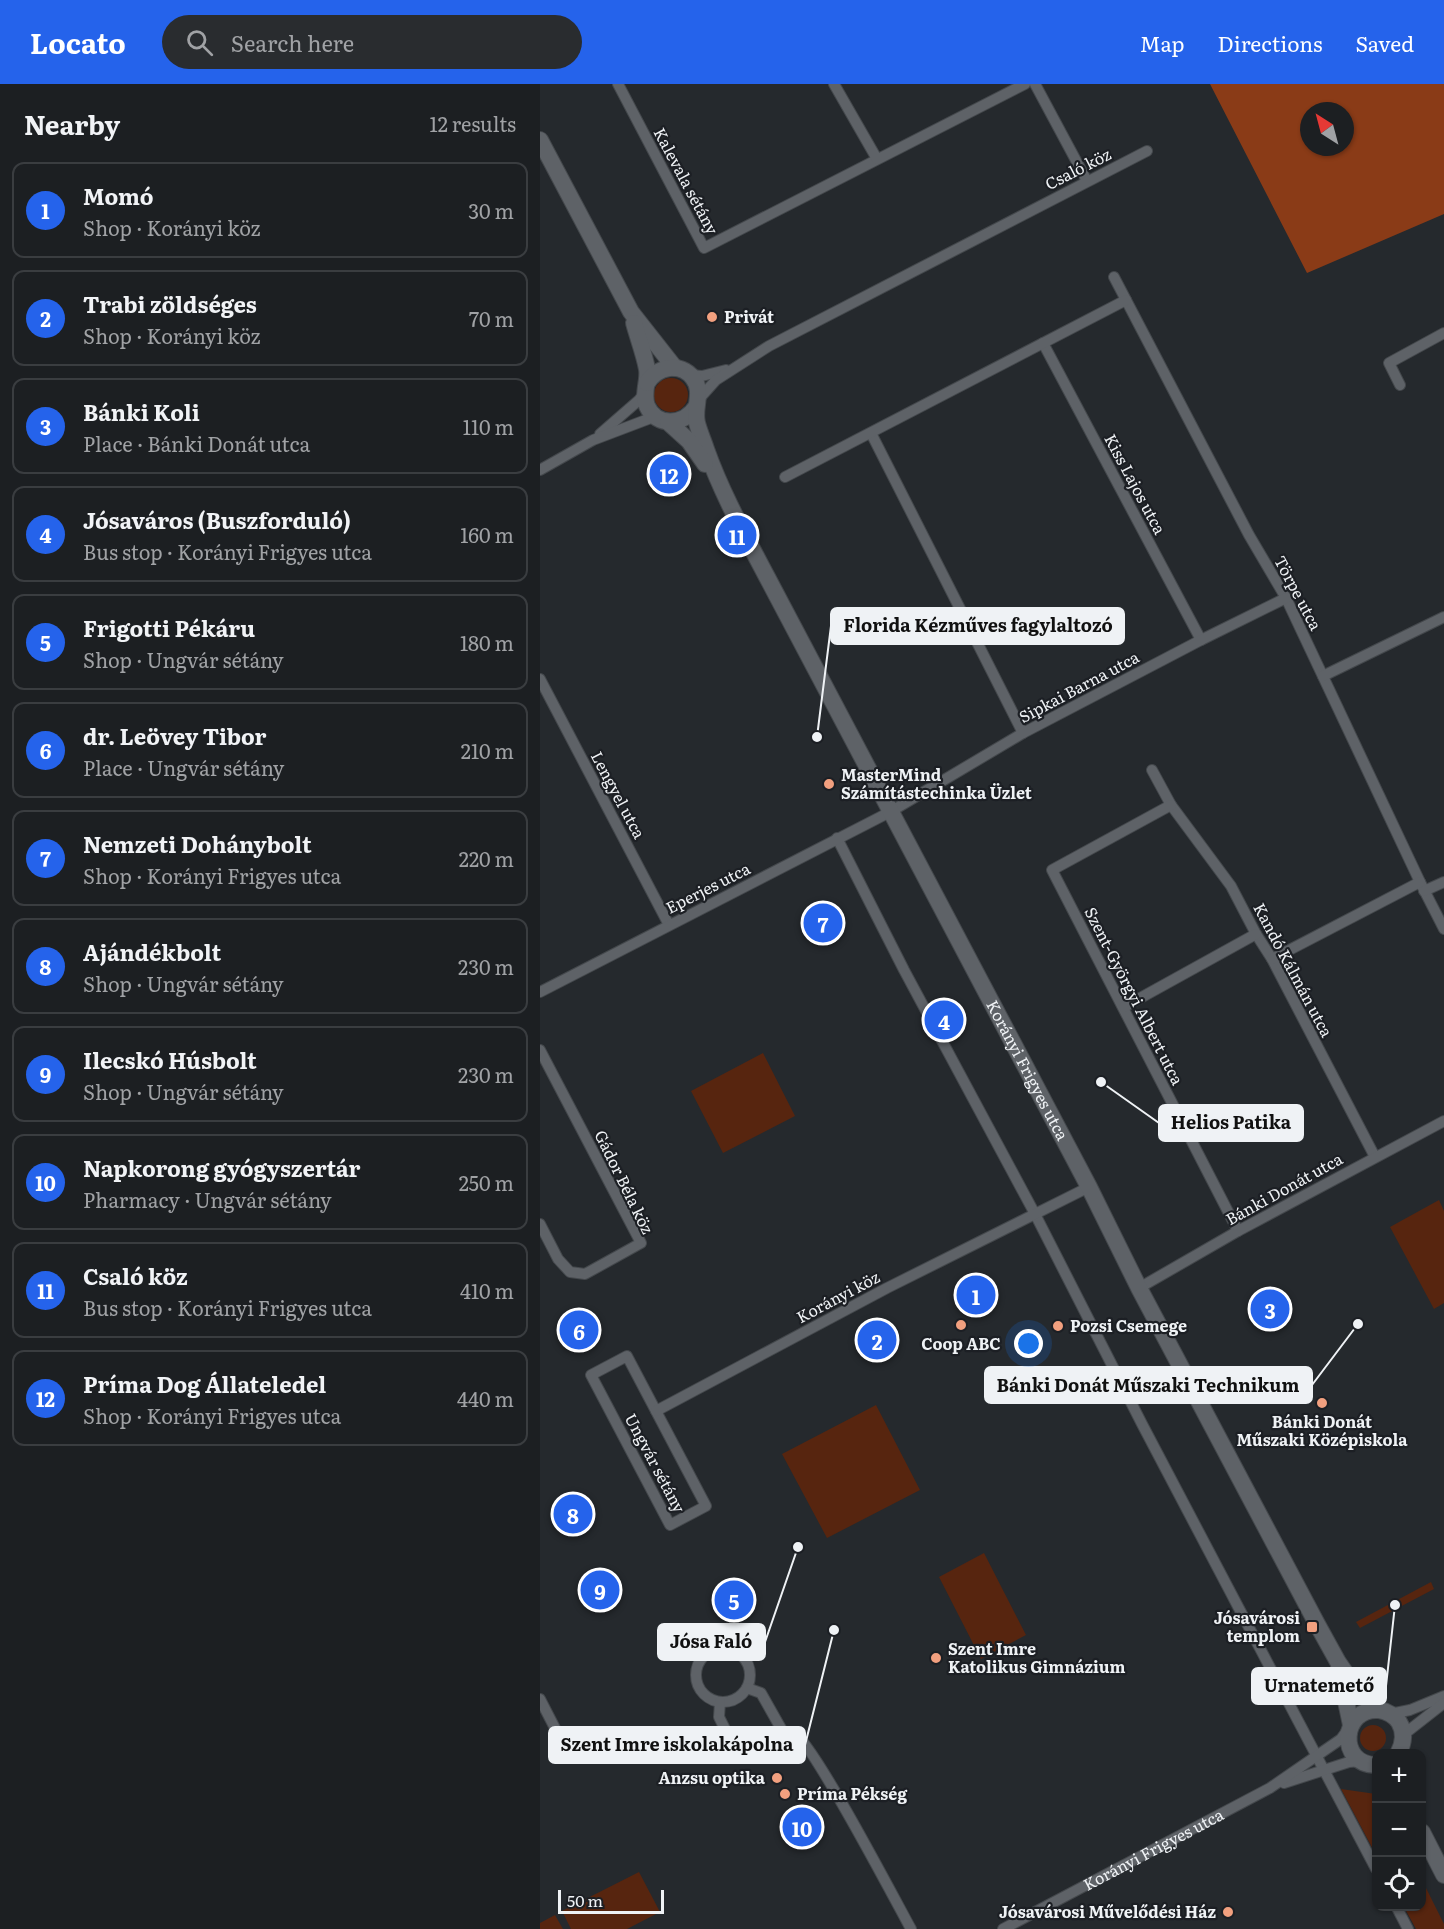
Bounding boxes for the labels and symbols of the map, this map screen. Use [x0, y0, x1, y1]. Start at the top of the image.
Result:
north arrow [1300, 102, 1354, 156]
street label: Kalevala sétány [649, 123, 725, 239]
street label: Csaló köz [1040, 141, 1115, 195]
place label: Privát [724, 304, 774, 328]
marker: Privát [705, 310, 719, 324]
street label: Kiss Lajos utca [1099, 429, 1173, 538]
pin: 12 [650, 452, 688, 496]
pin: 11 [718, 512, 756, 558]
street label: Törpe utca [1269, 551, 1329, 634]
callout: Florida Kézműves fagylaltozó [831, 608, 1124, 644]
text: Florida Kézműves fagylaltozó [843, 611, 1113, 638]
street label: Sipkai Barna utca [1014, 644, 1143, 728]
street label: Lengyel utca [586, 747, 652, 843]
place label: MasterMind Számítástechinka Üzlet [841, 762, 1032, 804]
marker: MasterMind Számítástechinka Üzlet [822, 777, 836, 791]
street label: Eperjes utca [661, 855, 754, 919]
street label: Kandó Kálmán utca [1248, 898, 1340, 1041]
pin: 7 [804, 900, 842, 946]
street label: Szent-Györgyi Albert utca [1080, 902, 1190, 1089]
street label: Korányi Frigyes utca [981, 995, 1075, 1145]
pin: 4 [924, 998, 964, 1042]
callout: Helios Patika [1159, 1105, 1303, 1141]
text: Helios Patika [1171, 1108, 1292, 1135]
street label: Gádor Béla köz [589, 1126, 660, 1238]
street label: Bánki Donát utca [1221, 1146, 1347, 1230]
street label: Korányi köz [792, 1264, 884, 1328]
pin: 1 [956, 1272, 996, 1318]
pin: 3 [1250, 1286, 1290, 1332]
pin: 6 [560, 1308, 598, 1352]
place label: Pozsi Csemege [1070, 1313, 1187, 1337]
pin: 2 [858, 1318, 896, 1362]
marker: Coop ABC [954, 1318, 968, 1332]
marker: Pozsi Csemege [1051, 1319, 1065, 1333]
your location [1014, 1329, 1043, 1358]
place label: Coop ABC [921, 1331, 1001, 1355]
callout: Bánki Donát Műszaki Technikum [985, 1367, 1312, 1403]
text: Bánki Donát Műszaki Technikum [997, 1371, 1299, 1398]
marker: Bánki Donát Műszaki Középiskola [1315, 1396, 1329, 1410]
street label: Ungvár sétány [620, 1409, 693, 1517]
place label: Bánki Donát Műszaki Középiskola [1236, 1409, 1408, 1451]
pin: 8 [554, 1492, 592, 1536]
pin: 9 [580, 1568, 620, 1612]
pin: 5 [714, 1578, 754, 1622]
place label: Jósavárosi templom [1214, 1605, 1300, 1647]
marker: Jósavárosi templom [1305, 1620, 1319, 1634]
callout: Jósa Faló [658, 1624, 765, 1660]
text: Jósa Faló [670, 1627, 752, 1654]
place label: Szent Imre Katolikus Gimnázium [948, 1636, 1126, 1678]
marker: Szent Imre Katolikus Gimnázium [929, 1651, 943, 1665]
callout: Urnatemető [1252, 1668, 1386, 1704]
text: Urnatemető [1264, 1671, 1374, 1698]
callout: Szent Imre iskolakápolna [549, 1727, 805, 1763]
text: Szent Imre iskolakápolna [561, 1730, 794, 1757]
place label: Anzsu optika [659, 1765, 766, 1789]
marker: Anzsu optika [770, 1771, 784, 1785]
place label: Príma Pékség [797, 1781, 907, 1805]
marker: Príma Pékség [778, 1787, 792, 1801]
street label: Korányi Frigyes utca [1078, 1802, 1228, 1896]
pin: 10 [782, 1804, 822, 1850]
scale bar [558, 1887, 664, 1914]
place label: Jósavárosi Művelődési Ház [999, 1899, 1216, 1923]
marker: Jósavárosi Művelődési Ház [1221, 1905, 1235, 1919]

